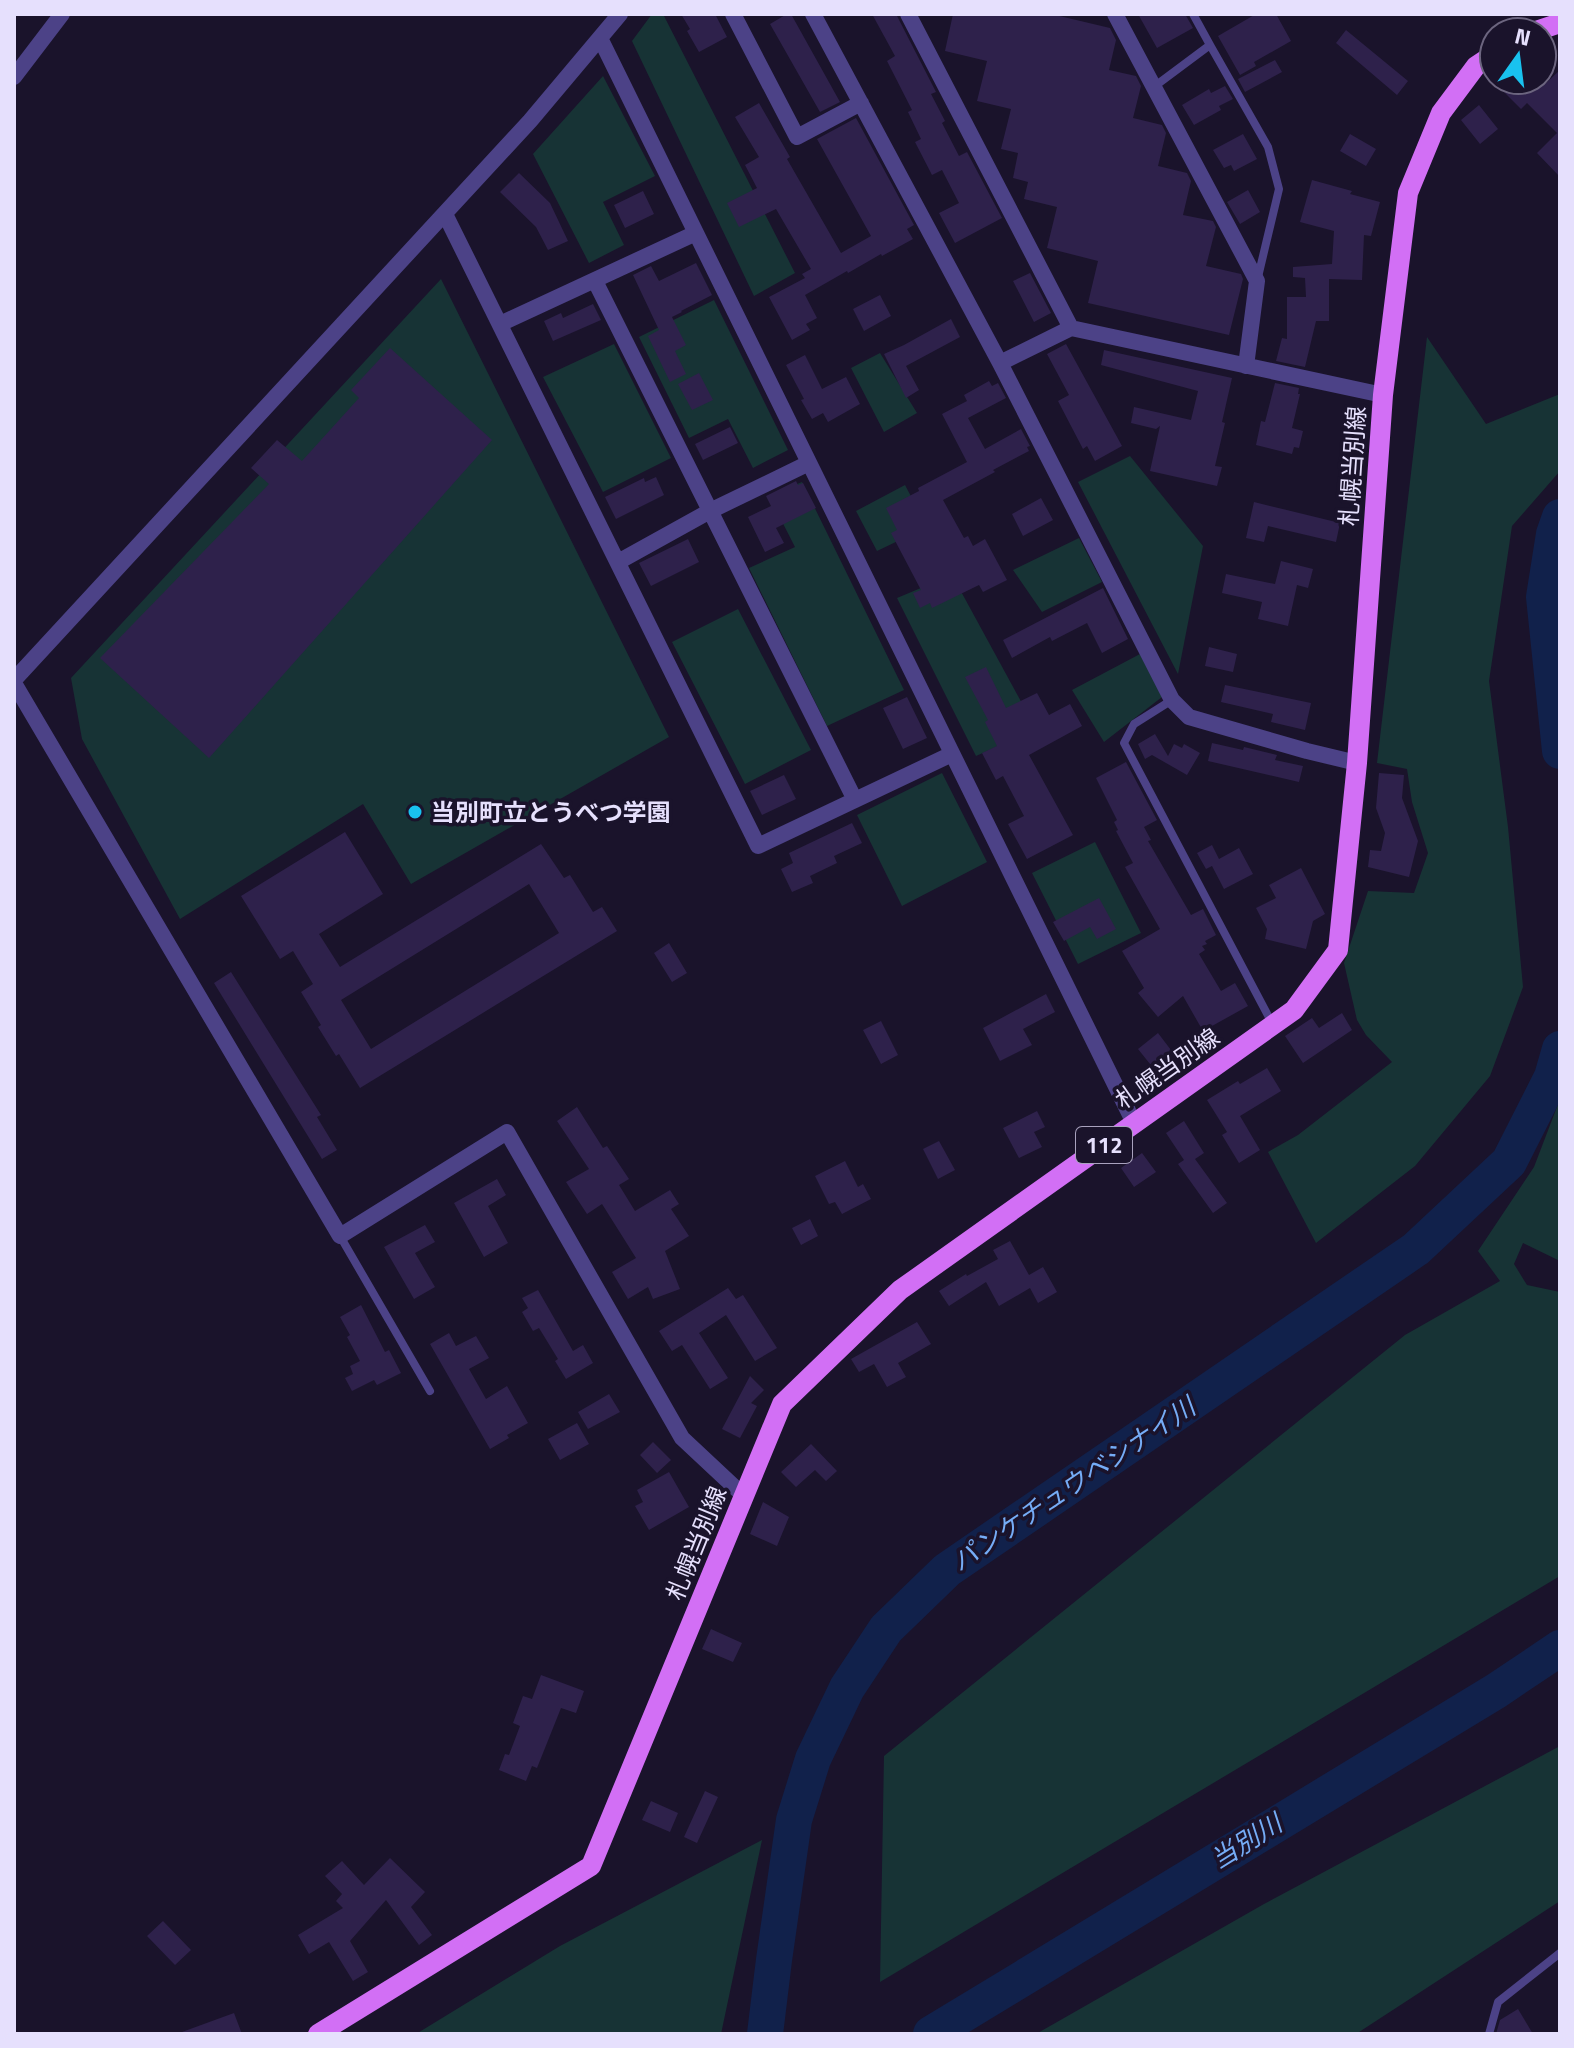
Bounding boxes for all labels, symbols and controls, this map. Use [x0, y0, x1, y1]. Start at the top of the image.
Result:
north arrow [1478, 16, 1558, 96]
text: N [1511, 18, 1534, 55]
street label: 札幌当別線 [1330, 405, 1374, 527]
place label: 当別町立とうべつ学園 [431, 794, 671, 830]
marker: 当別町立とうべつ学園 [406, 803, 424, 821]
street label: 札幌当別線 [1108, 1019, 1226, 1117]
road number: 112 [1076, 1127, 1132, 1163]
water label: パンケチュウベシナイ川 [943, 1386, 1205, 1580]
street label: 札幌当別線 [657, 1481, 735, 1605]
water label: 当別川 [1203, 1802, 1292, 1878]

